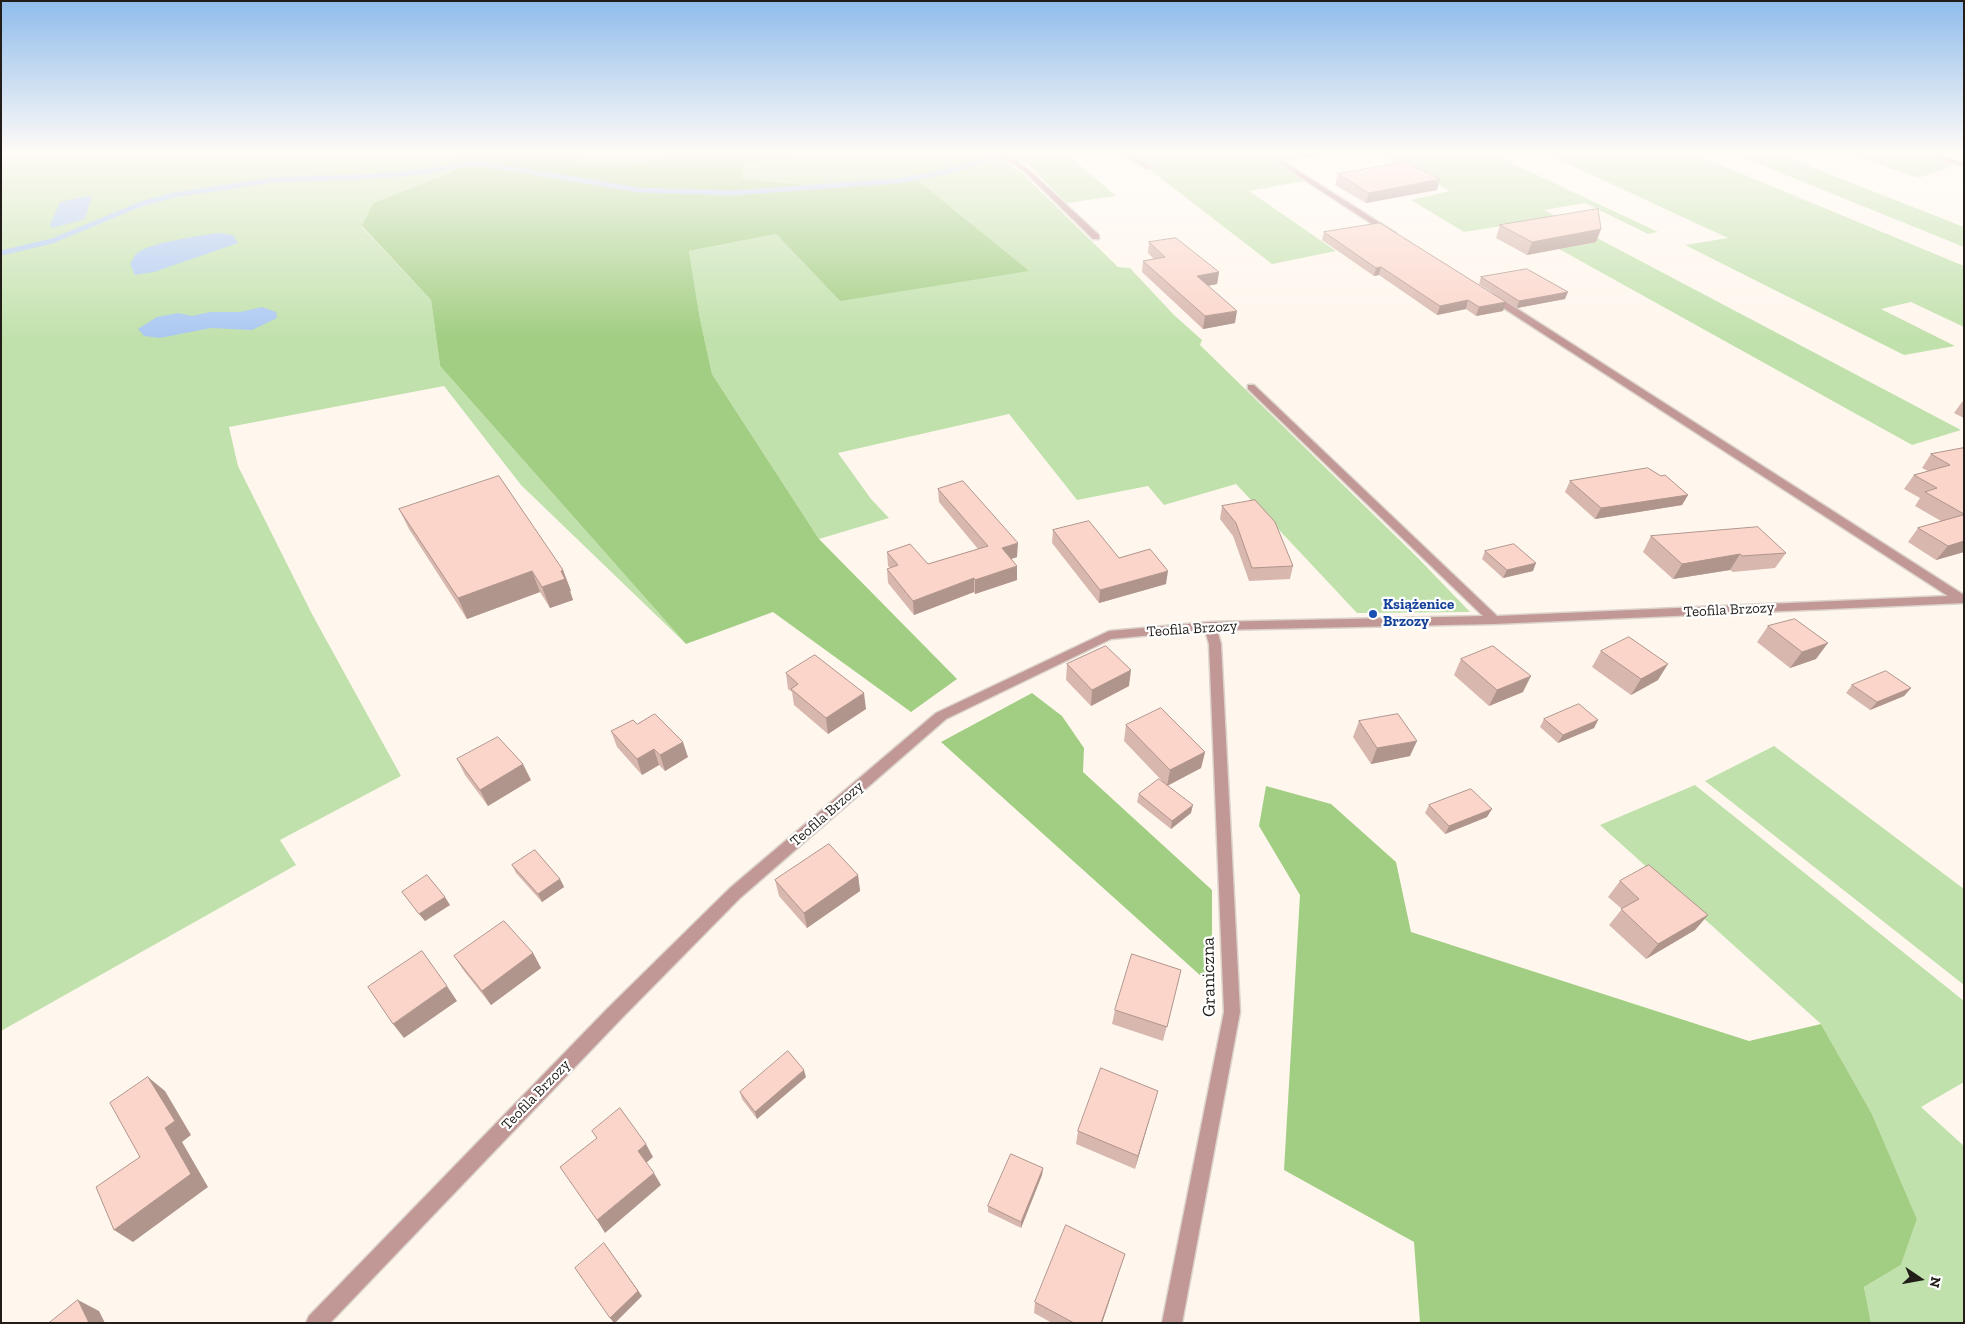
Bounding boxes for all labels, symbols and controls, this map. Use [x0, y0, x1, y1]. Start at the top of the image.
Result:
place label: Książenice Brzozy [1383, 596, 1454, 631]
street label: Teofila Brzozy [1683, 599, 1775, 621]
marker: Książenice Brzozy [1367, 608, 1379, 620]
street label: Teofila Brzozy [1146, 617, 1238, 641]
street label: Teofila Brzozy [787, 777, 867, 851]
street label: Graniczna [1198, 937, 1220, 1017]
street label: Teofila Brzozy [498, 1056, 574, 1134]
north arrow [1895, 1254, 1945, 1304]
text: N [1926, 1275, 1945, 1289]

